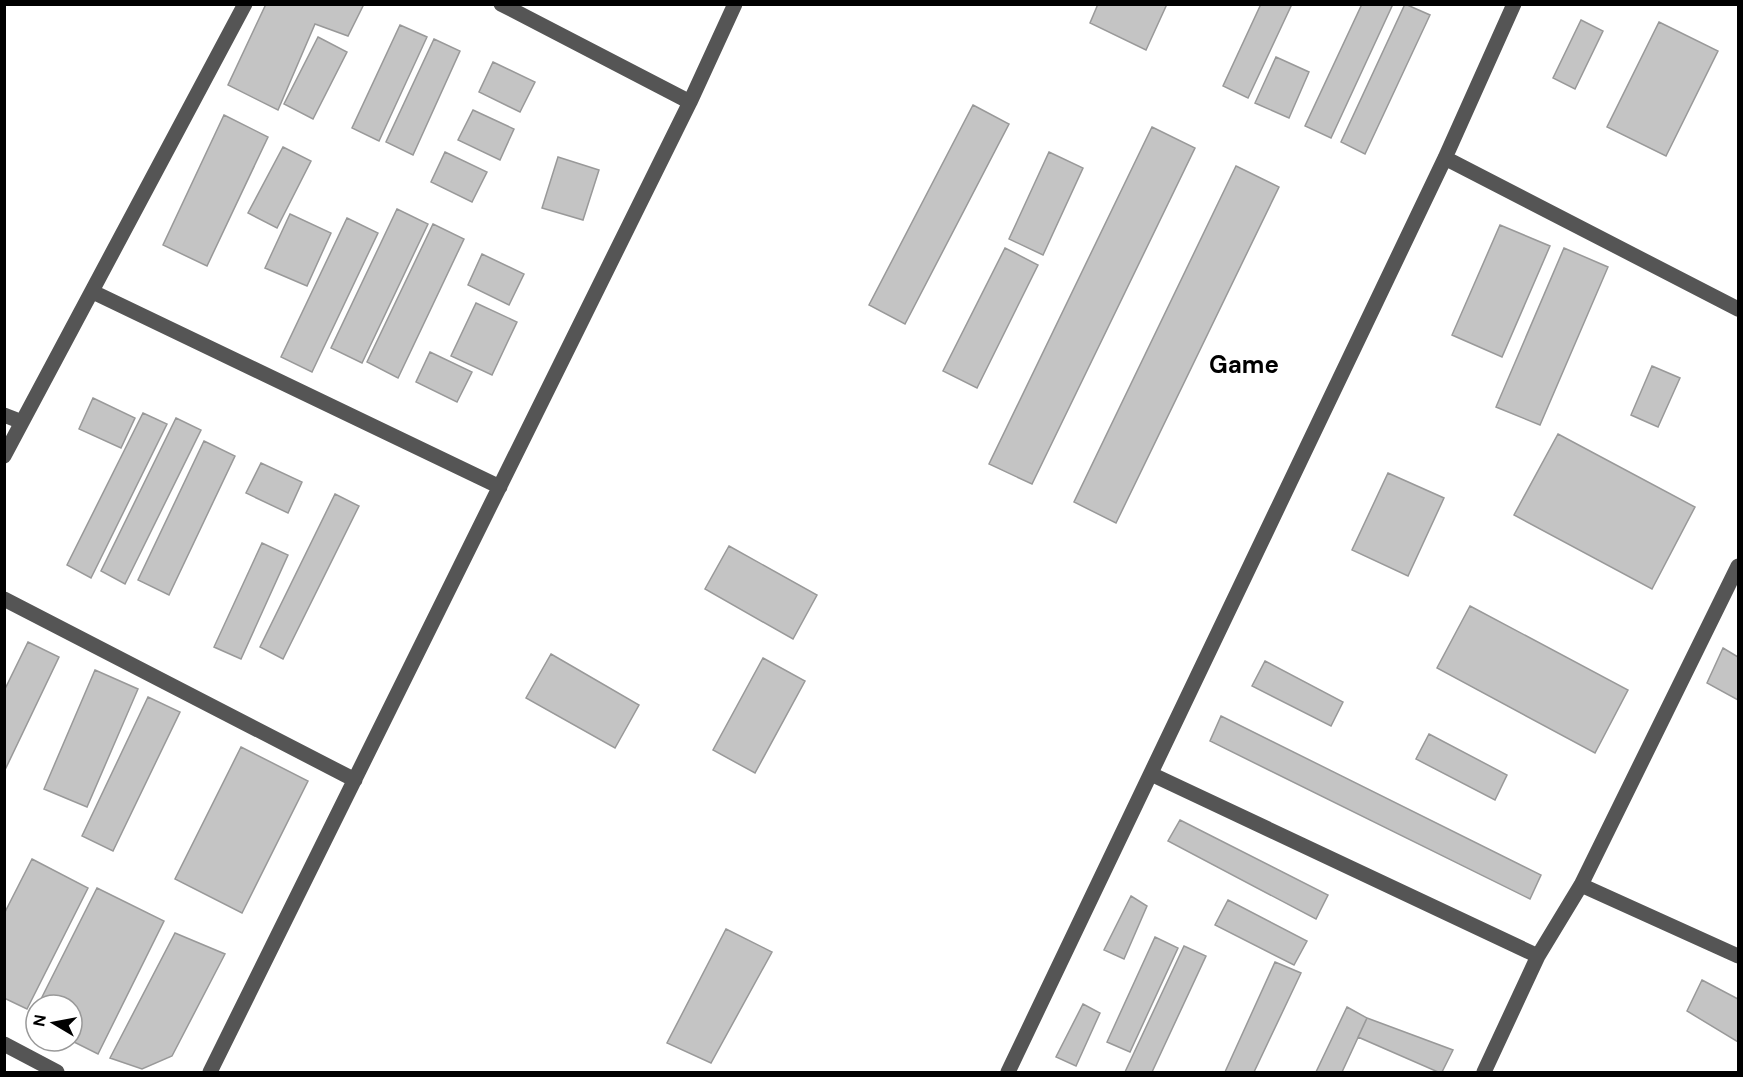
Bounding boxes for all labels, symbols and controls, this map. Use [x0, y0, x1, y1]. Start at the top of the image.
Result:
district label: Game [1209, 349, 1279, 380]
north arrow [24, 993, 84, 1053]
text: N [28, 1013, 51, 1028]

